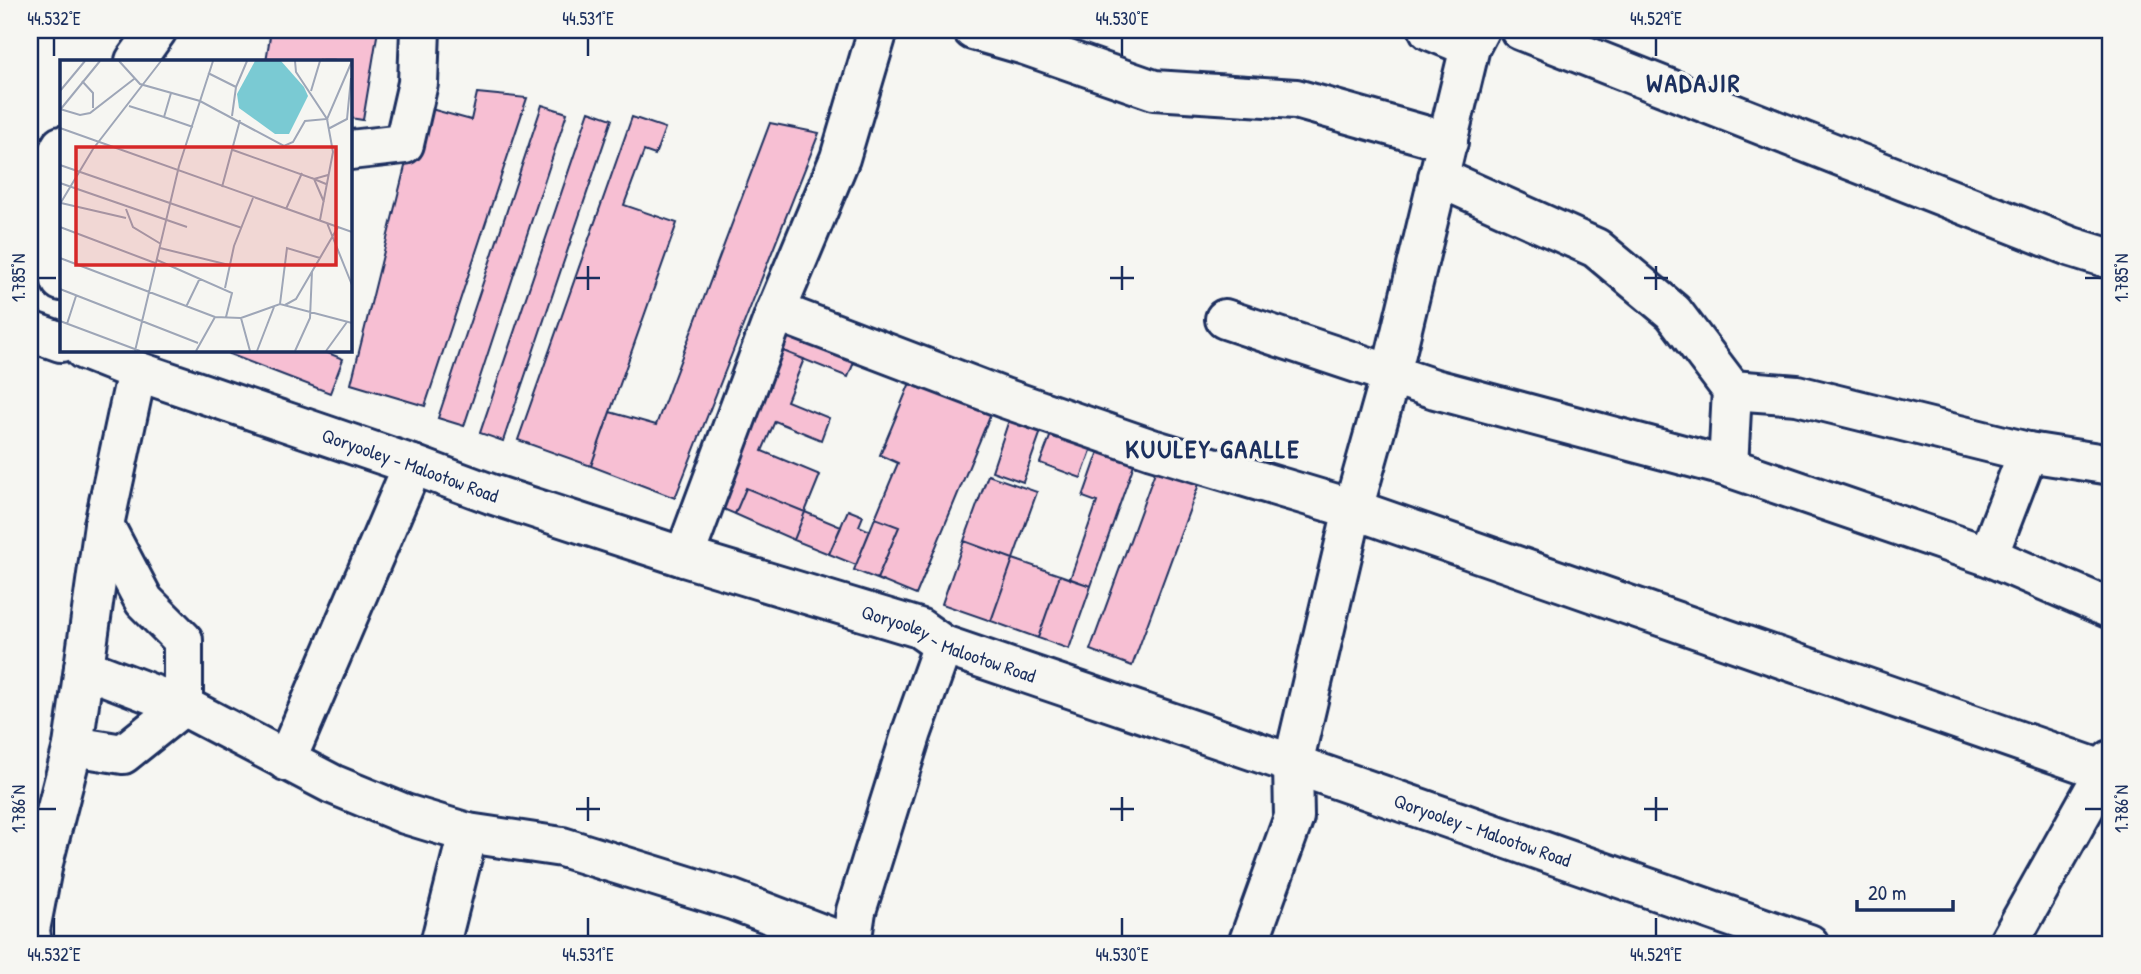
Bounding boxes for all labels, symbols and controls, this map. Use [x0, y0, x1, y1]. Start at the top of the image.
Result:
text: 44.532°E [27, 6, 81, 31]
text: 44.531°E [562, 6, 614, 31]
text: 44.530°E [1095, 6, 1149, 31]
text: 44.529°E [1630, 6, 1682, 31]
inset map [60, 60, 352, 352]
district label: WADAJIR [1646, 65, 1742, 100]
text: 1.785°N [6, 254, 31, 302]
text: 1.785°N [2109, 254, 2134, 302]
street label: Qoryooley - Malootow Road [318, 422, 502, 509]
district label: KUULEY GAALLE [1125, 431, 1301, 466]
street label: Qoryooley - Malootow Road [859, 598, 1040, 689]
text: 1.786°N [6, 785, 31, 833]
text: 1.786°N [2109, 785, 2134, 833]
street label: Qoryooley - Malootow Road [1390, 787, 1575, 873]
scale bar [1857, 869, 1954, 913]
text: 20 m [1868, 878, 1906, 907]
text: 44.532°E [27, 942, 81, 967]
text: 44.531°E [562, 942, 614, 967]
text: 44.530°E [1095, 942, 1149, 967]
text: 44.529°E [1630, 942, 1682, 967]

